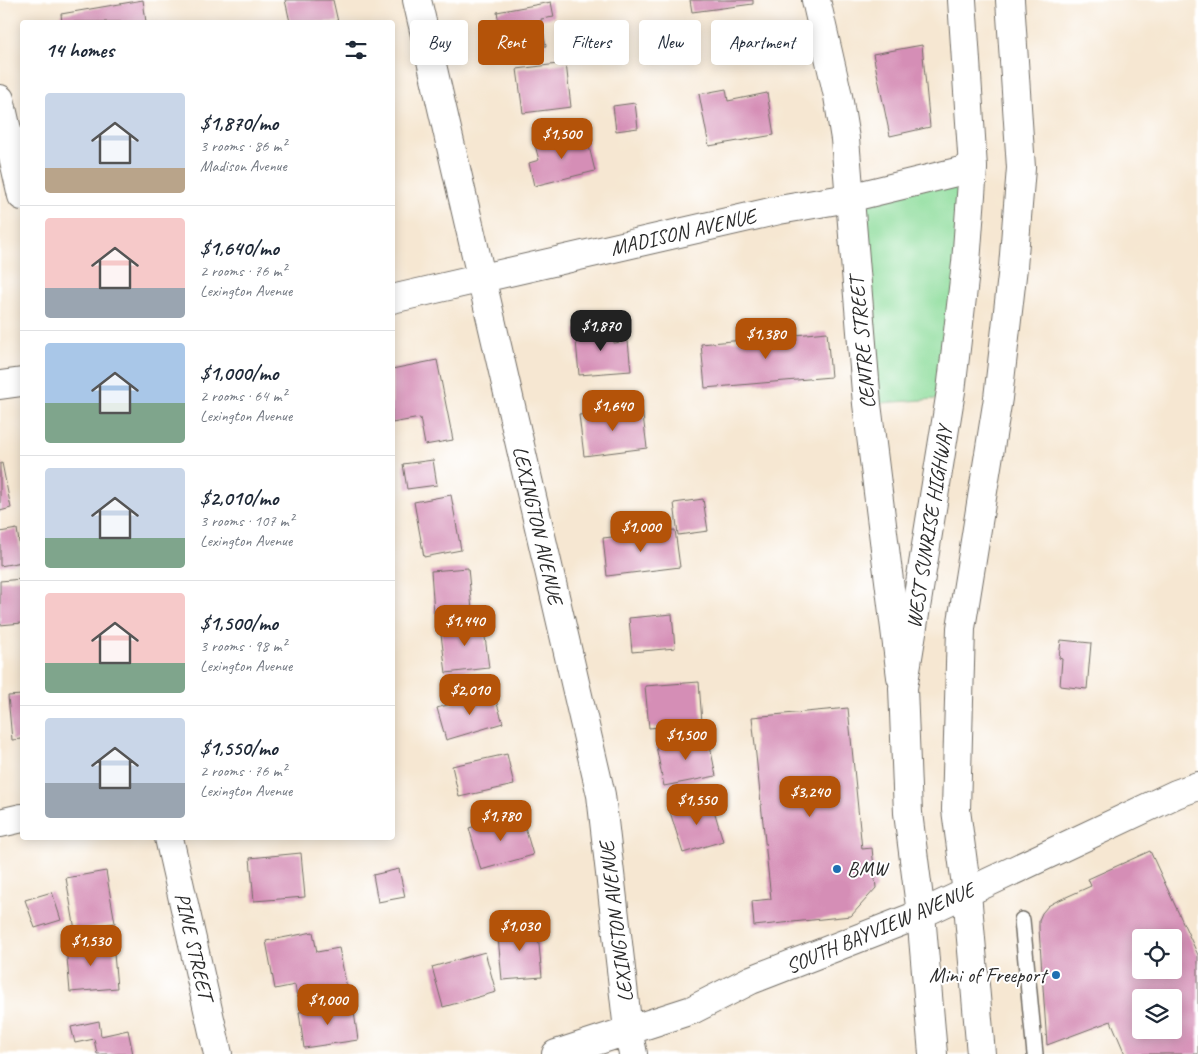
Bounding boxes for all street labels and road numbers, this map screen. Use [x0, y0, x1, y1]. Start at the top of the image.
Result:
street label: MADISON AVENUE [608, 202, 761, 261]
street label: CENTRE STREET [843, 271, 881, 410]
street label: WEST SUNRISE HIGHWAY [900, 421, 958, 630]
street label: LEXINGTON AVENUE [507, 443, 569, 609]
street label: LEXINGTON AVENUE [593, 837, 639, 1004]
street label: SOUTH BAYVIEW AVENUE [782, 876, 980, 979]
street label: PINE STREET [169, 890, 220, 1007]

